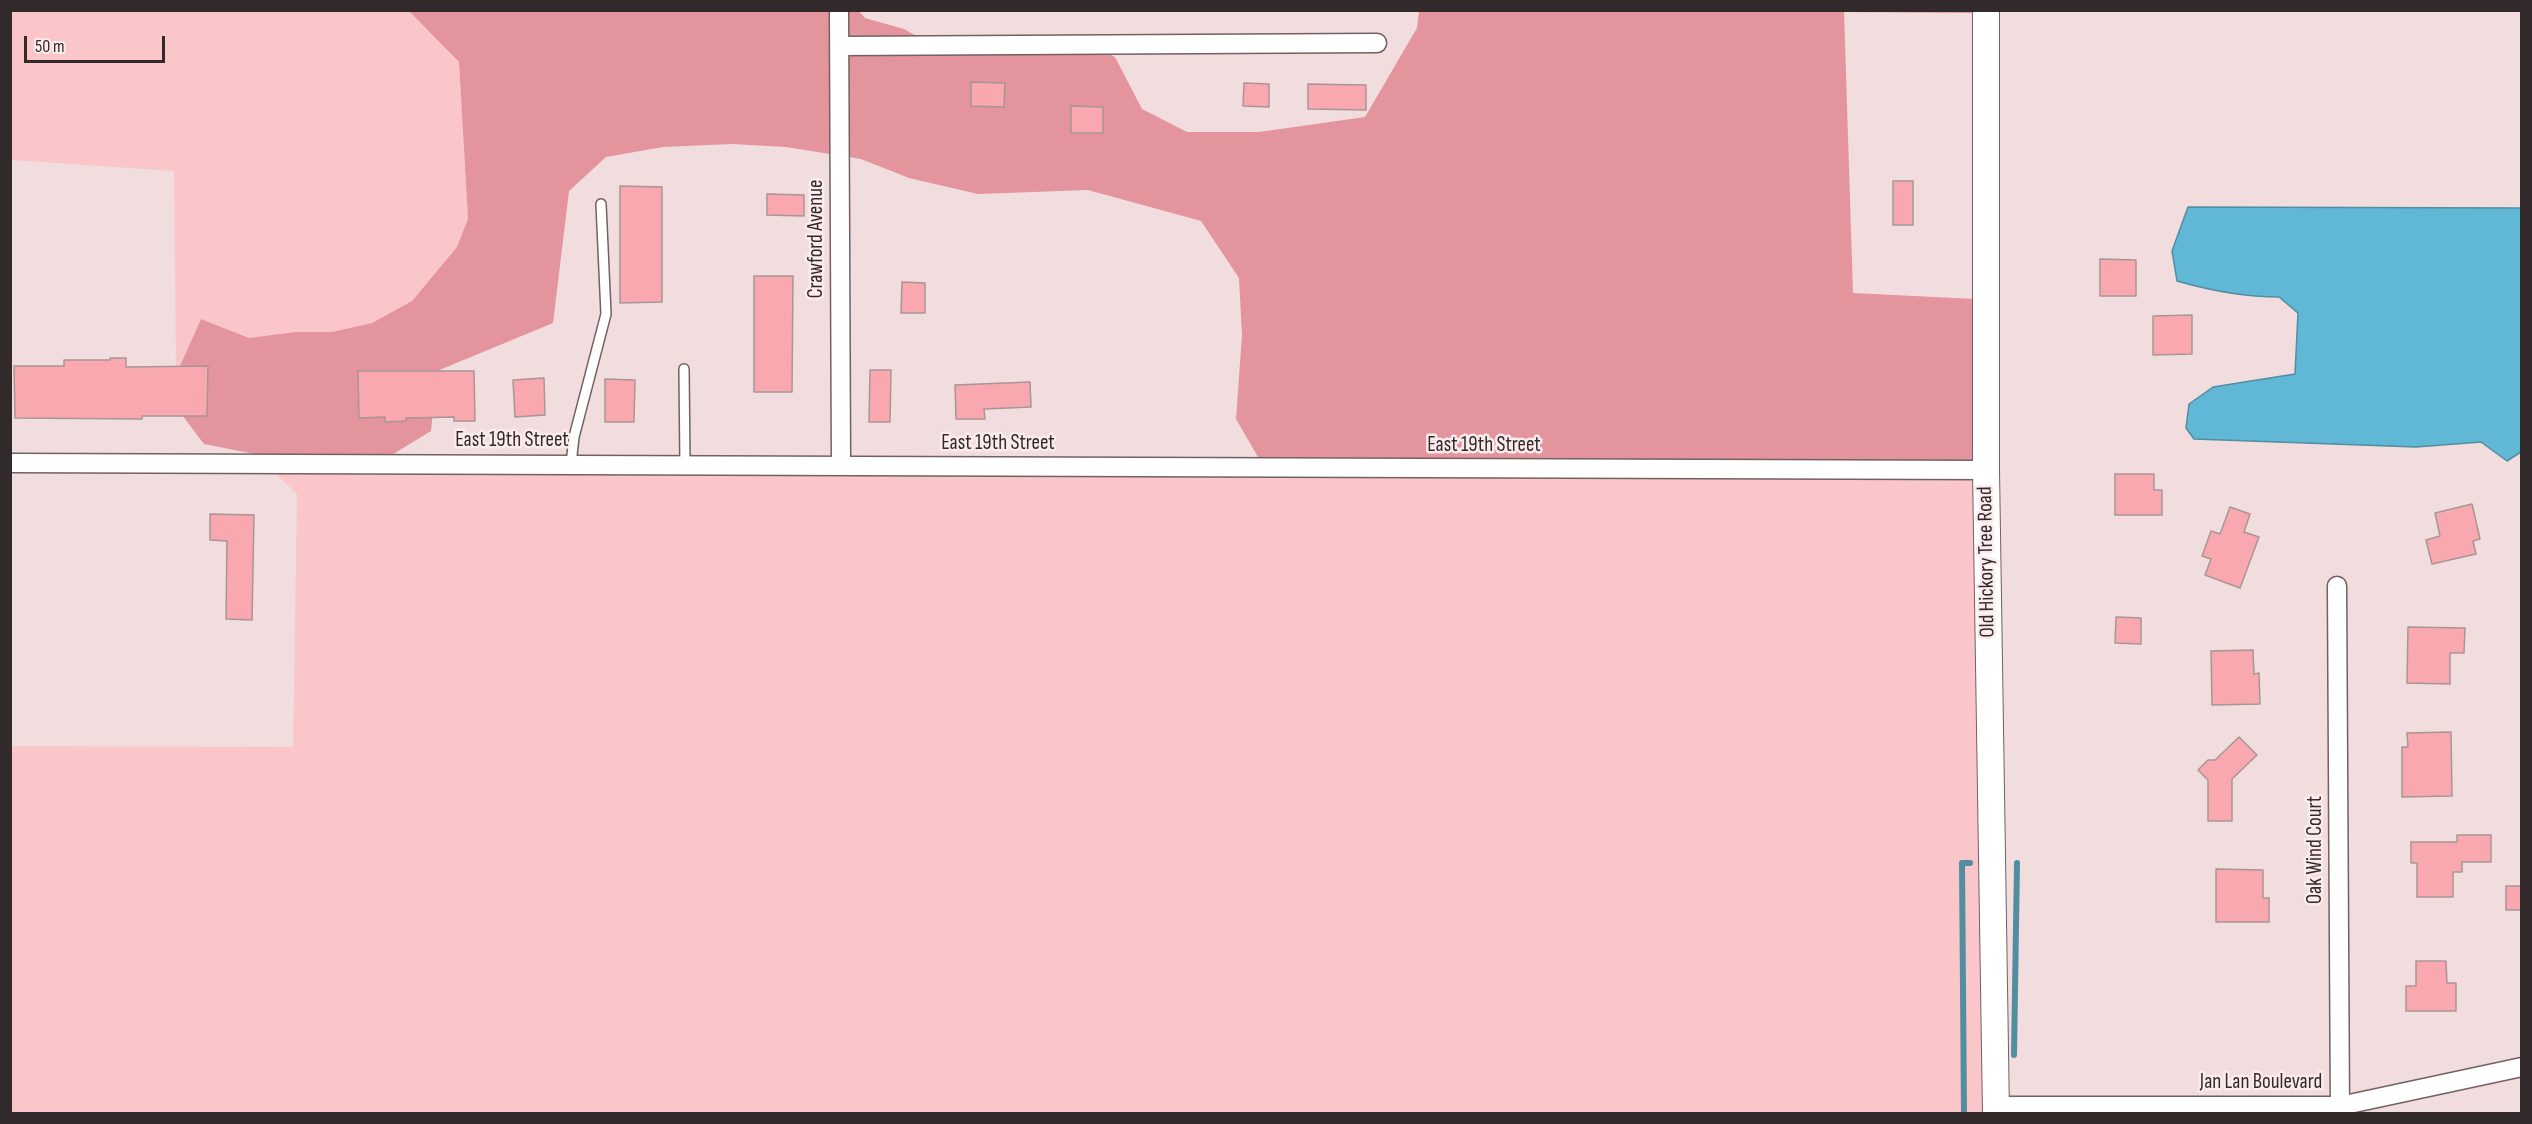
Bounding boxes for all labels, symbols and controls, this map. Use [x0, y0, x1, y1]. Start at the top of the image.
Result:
scale bar [27, 24, 168, 62]
text: 50 m [35, 36, 65, 57]
street label: Crawford Avenue [804, 179, 830, 299]
street label: East 19th Street [455, 428, 569, 454]
street label: East 19th Street [941, 431, 1055, 457]
street label: East 19th Street [1427, 433, 1541, 459]
street label: Old Hickory Tree Road [1973, 486, 2001, 638]
street label: Oak Wind Court [2303, 796, 2329, 904]
street label: Jan Lan Boulevard [2200, 1070, 2322, 1096]

